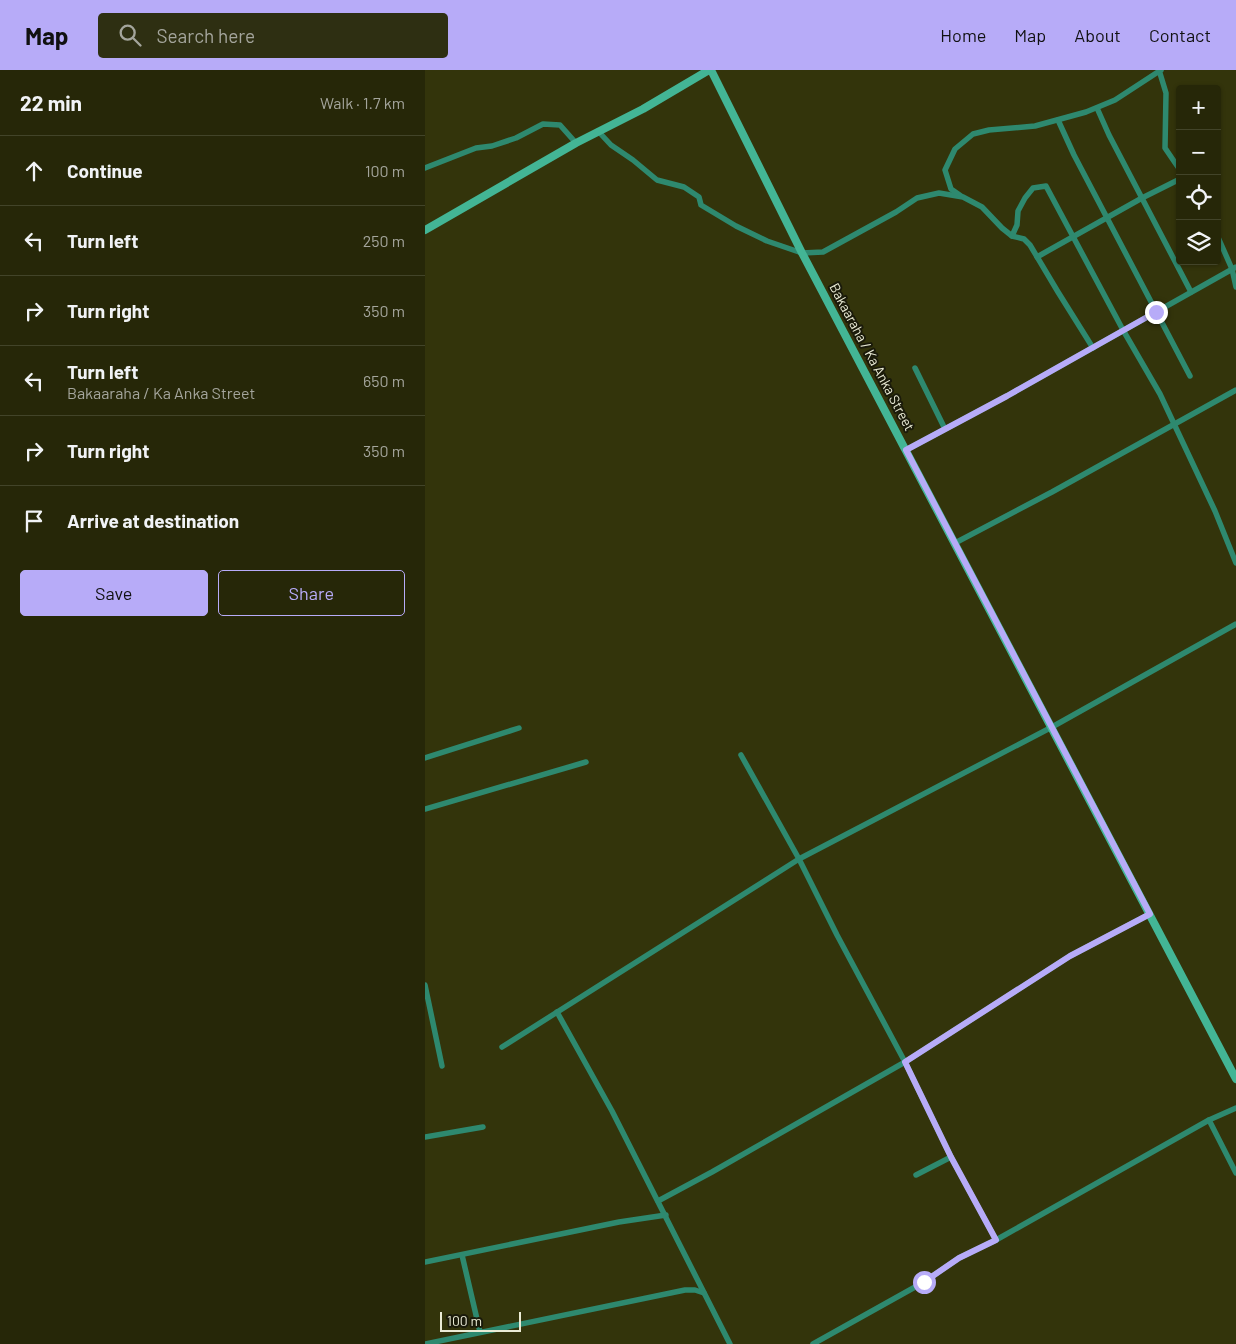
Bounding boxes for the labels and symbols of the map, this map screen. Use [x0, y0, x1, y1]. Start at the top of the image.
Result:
street label: Bakaaraha / Ka Anka Street [826, 280, 919, 433]
route end [1145, 301, 1168, 324]
route start [913, 1271, 936, 1294]
scale bar [440, 1309, 521, 1332]

